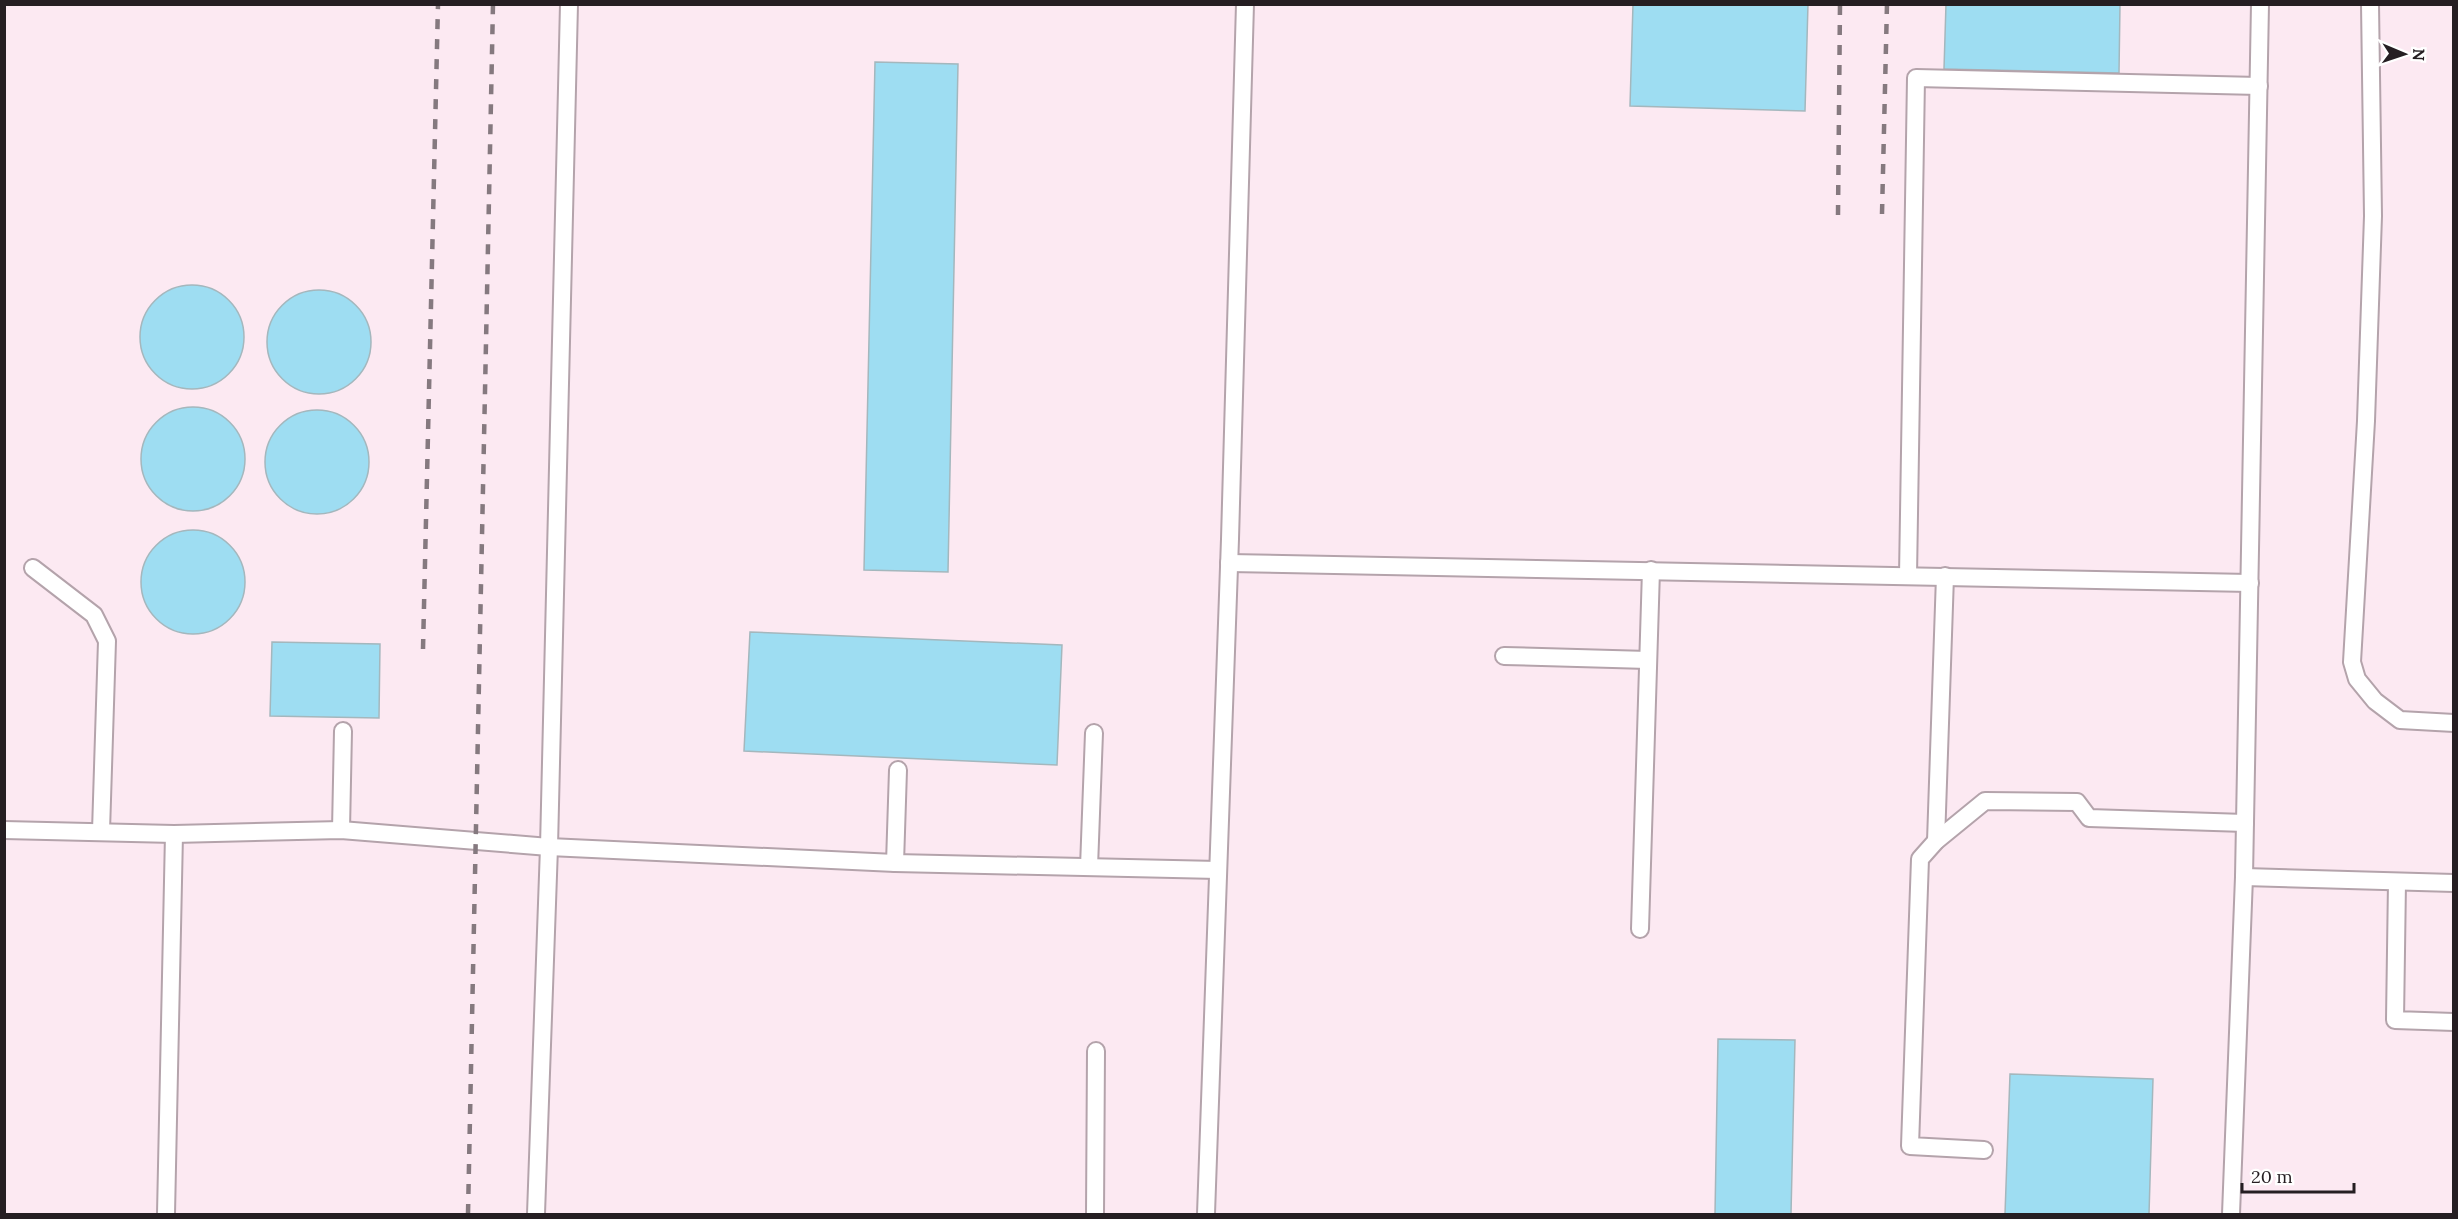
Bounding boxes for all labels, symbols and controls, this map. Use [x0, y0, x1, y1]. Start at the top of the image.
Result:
north arrow [2374, 24, 2434, 84]
text: N [2409, 48, 2429, 61]
scale bar [2242, 1156, 2354, 1194]
text: 20 m [2251, 1165, 2293, 1188]

